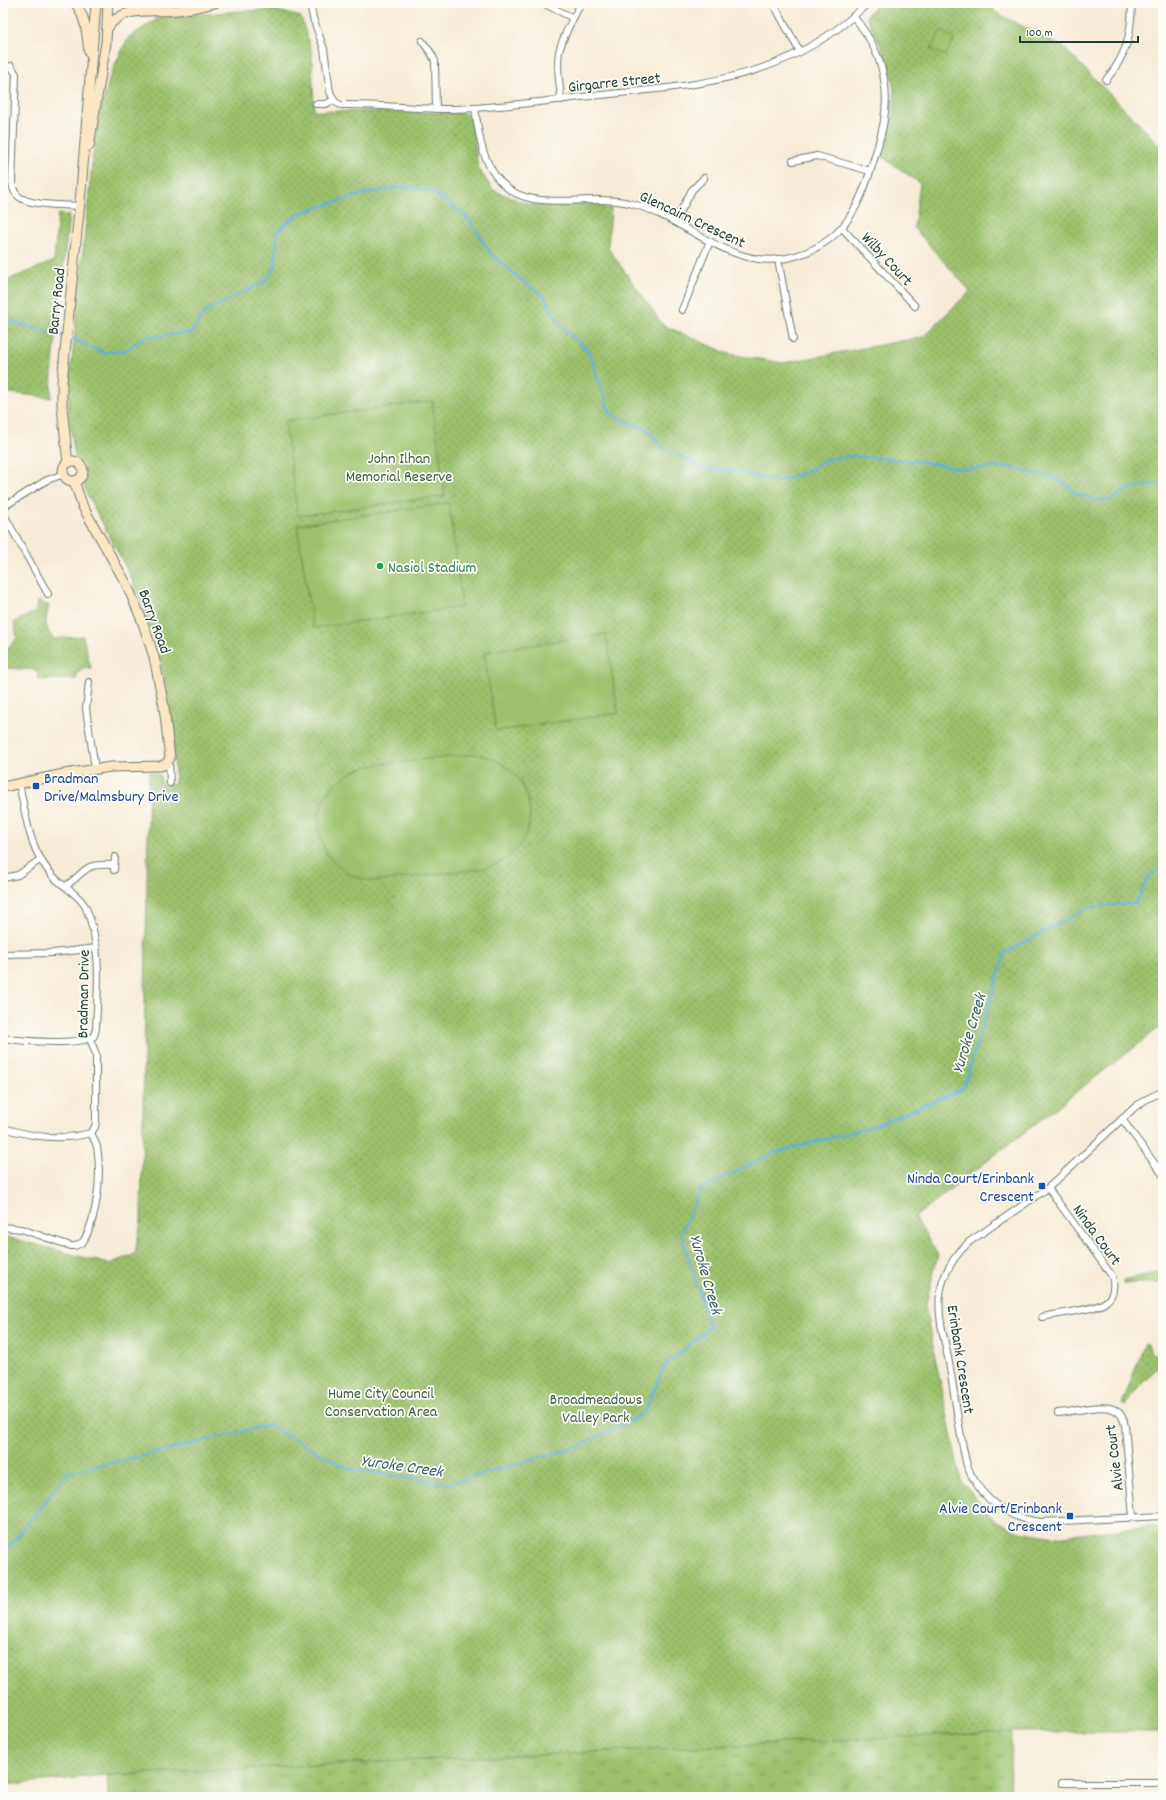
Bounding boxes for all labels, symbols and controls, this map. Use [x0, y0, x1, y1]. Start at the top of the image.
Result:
scale bar [1020, 18, 1138, 44]
text: 100 m [1026, 25, 1053, 42]
street label: Girgarre Street [567, 67, 662, 100]
street label: Glencairn Crescent [635, 186, 749, 255]
street label: Wilby Court [855, 227, 917, 292]
street label: Barry Road [43, 267, 72, 336]
park label: John Ilhan Memorial Reserve [346, 448, 452, 489]
place label: Nasiol Stadium [388, 557, 476, 580]
marker: Nasiol Stadium [375, 561, 385, 571]
street label: Barry Road [131, 586, 176, 657]
place label: Bradman Drive/Malmsbury Drive [44, 768, 179, 809]
marker: Bradman Drive/Malmsbury Drive [31, 781, 41, 791]
street label: Bradman Drive [72, 949, 97, 1039]
water label: Yuroke Creek [947, 989, 995, 1077]
place label: Ninda Court/Erinbank Crescent [907, 1168, 1034, 1209]
marker: Ninda Court/Erinbank Crescent [1037, 1181, 1047, 1191]
street label: Ninda Court [1066, 1200, 1126, 1271]
water label: Yuroke Creek [681, 1232, 728, 1320]
street label: Erinbank Crescent [940, 1303, 980, 1416]
park label: Hume City Council Conservation Area [325, 1383, 438, 1424]
park label: Broadmeadows Valley Park [550, 1389, 643, 1430]
street label: Alvie Court [1100, 1423, 1131, 1492]
water label: Yuroke Creek [359, 1450, 446, 1486]
place label: Alvie Court/Erinbank Crescent [939, 1498, 1062, 1539]
marker: Alvie Court/Erinbank Crescent [1065, 1511, 1075, 1521]

